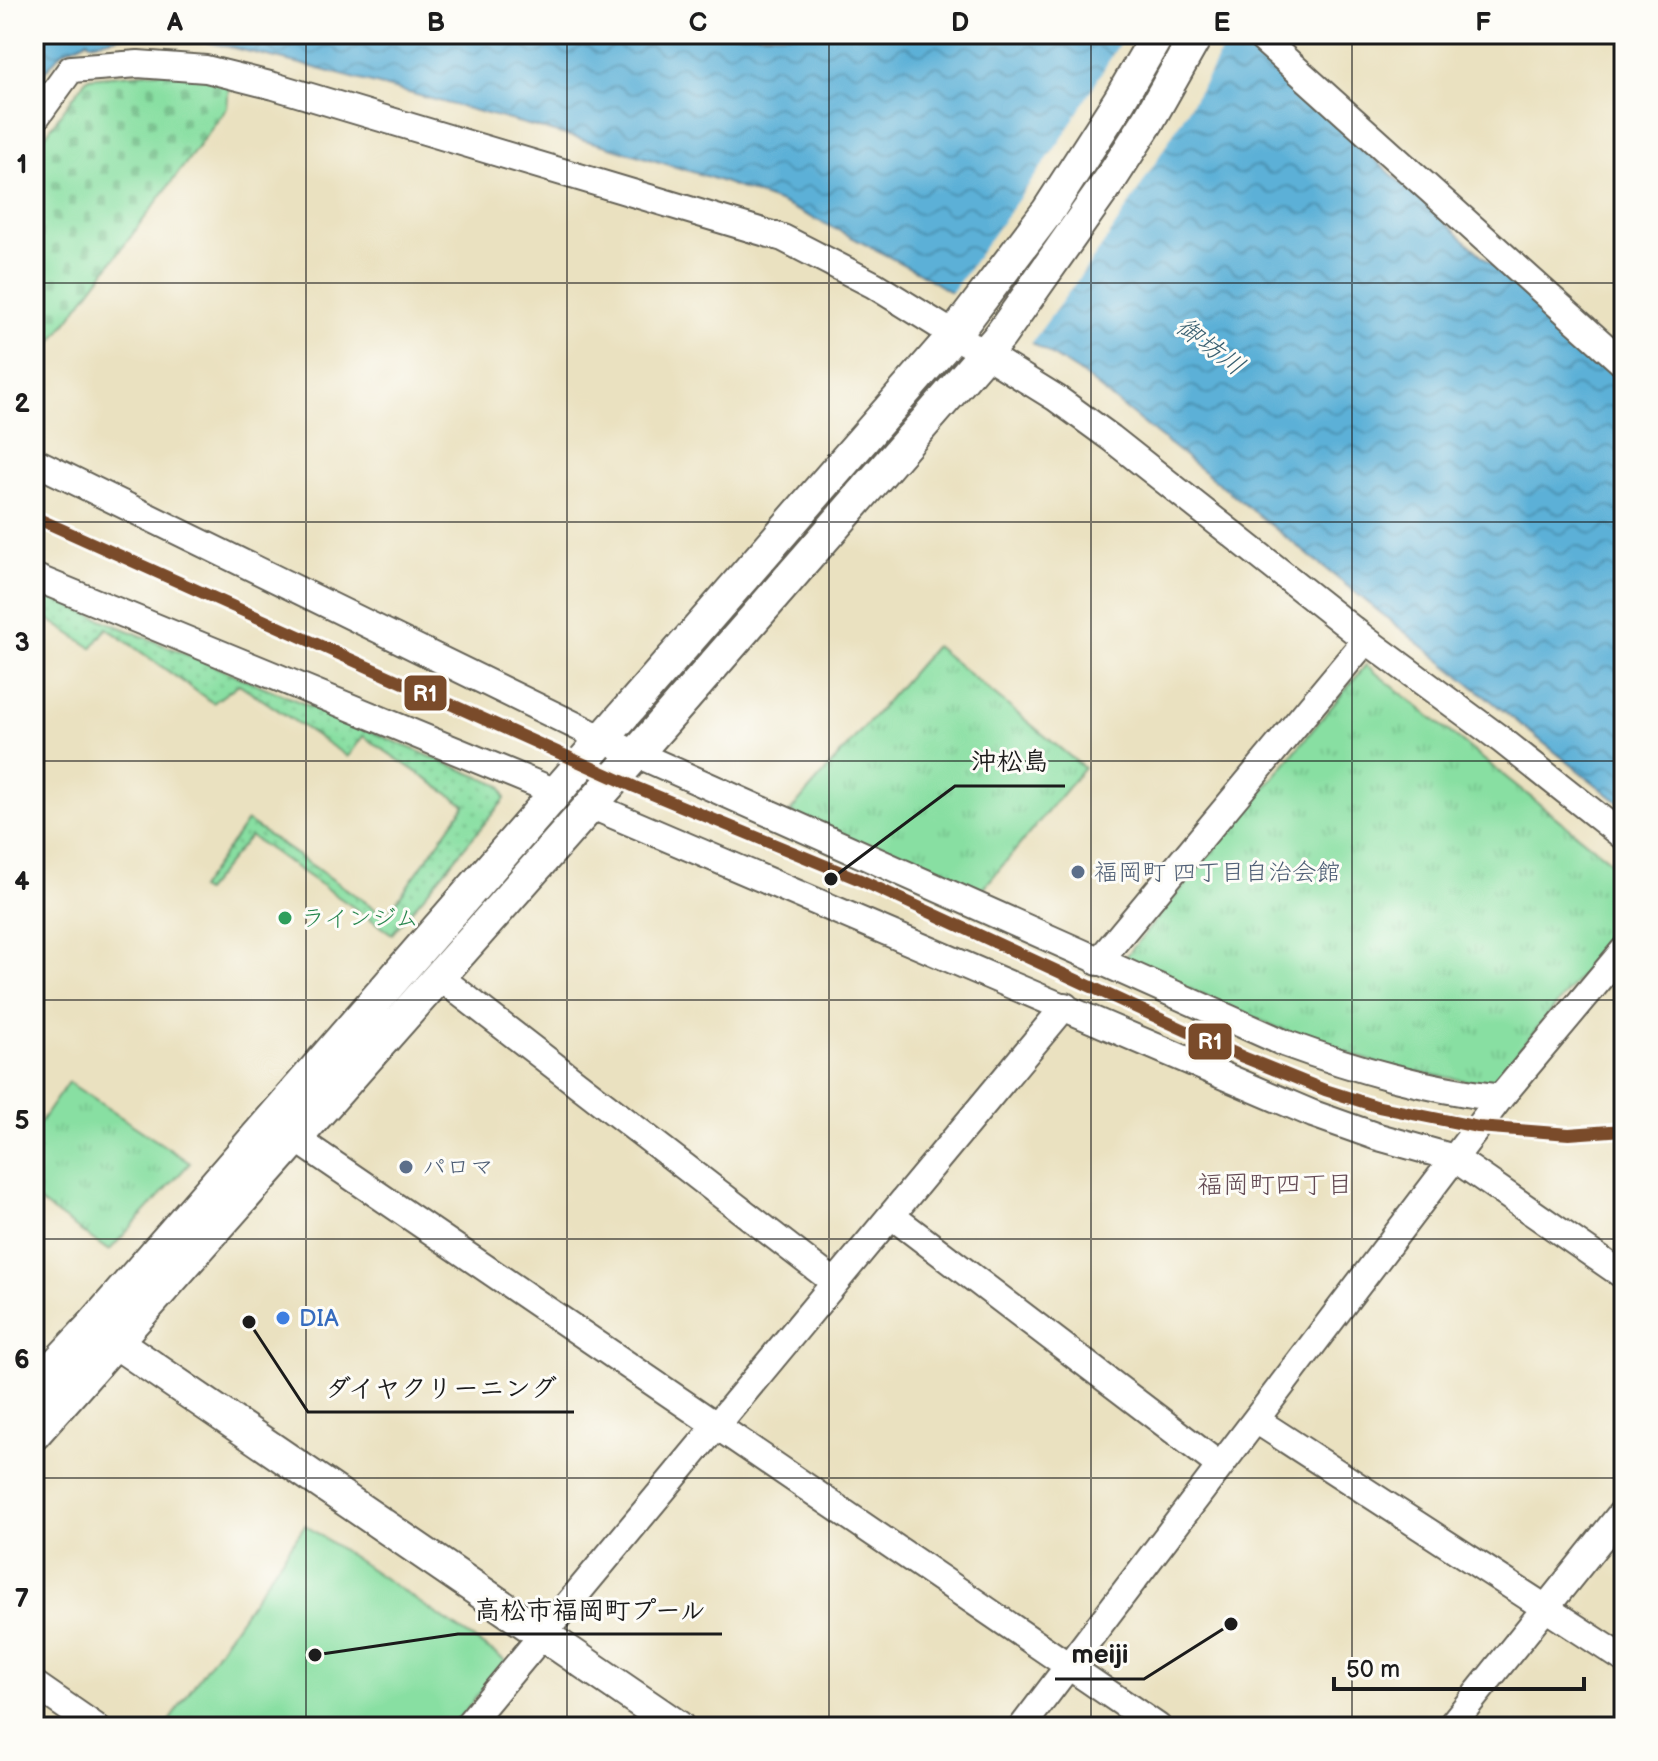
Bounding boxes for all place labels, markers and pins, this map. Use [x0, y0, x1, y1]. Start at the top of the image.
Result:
callout: 沖松島 [955, 736, 1065, 786]
place label: 福岡町 四丁目自治会館 [1094, 858, 1340, 887]
marker: 福岡町 四丁目自治会館 [1069, 863, 1087, 881]
place label: ラインジム [301, 904, 419, 933]
marker: ラインジム [276, 909, 294, 927]
place label: パロマ [422, 1153, 494, 1182]
marker: パロマ [397, 1158, 415, 1176]
place label: DIA [299, 1304, 339, 1333]
marker: DIA [274, 1309, 292, 1327]
callout: ダイヤクリーニング [308, 1362, 574, 1412]
callout: 高松市福岡町プール [458, 1584, 722, 1634]
callout: meiji [1055, 1629, 1144, 1679]

